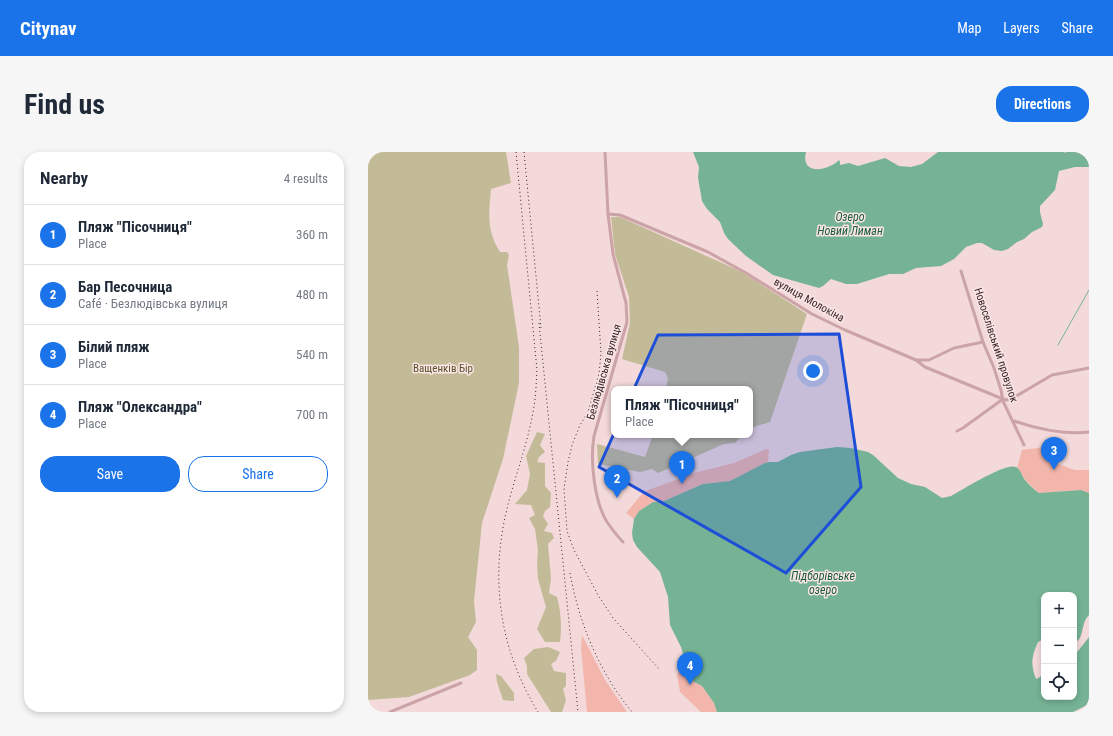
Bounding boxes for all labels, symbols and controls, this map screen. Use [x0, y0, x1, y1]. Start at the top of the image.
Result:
text: Citynav [20, 17, 77, 40]
text: Map [957, 20, 981, 36]
text: Layers [1003, 20, 1040, 36]
text: Share [1062, 20, 1093, 36]
button: Directions [996, 86, 1089, 122]
text: Find us [24, 88, 105, 121]
text: Nearby [40, 168, 88, 188]
text: 4 results [284, 171, 328, 186]
water label: Озеро Новий Лиман [817, 210, 883, 238]
text: Пляж "Пісочниця" [78, 218, 192, 236]
text: 1 [50, 227, 56, 242]
text: 360 m [296, 227, 328, 242]
text: Place [78, 236, 107, 251]
street label: вулиця Молокіна [772, 275, 846, 325]
text: Бар Песочница [78, 278, 172, 296]
street label: Новоселівський провулок [971, 286, 1021, 405]
text: 2 [50, 287, 56, 302]
text: 480 m [296, 287, 328, 302]
text: Café · Безлюдівська вулиця [78, 296, 228, 311]
street label: Безлюдівська вулиця [584, 323, 624, 421]
text: Білий пляж [78, 338, 150, 356]
text: 3 [50, 347, 56, 362]
text: 540 m [296, 347, 328, 362]
text: Place [78, 356, 107, 371]
your location [803, 361, 823, 381]
park label: Ващенків Бір [413, 362, 473, 375]
popup [611, 386, 753, 438]
text: Пляж "Пісочниця" [625, 396, 739, 414]
text: Пляж "Олександра" [78, 398, 202, 416]
text: 4 [50, 407, 56, 422]
text: 700 m [296, 407, 328, 422]
text: Place [625, 414, 654, 429]
text: Place [78, 416, 107, 431]
pin: 3 [1041, 437, 1067, 470]
pin: 1 [669, 451, 695, 484]
button: Save [40, 456, 180, 492]
button: Share [188, 456, 328, 492]
pin: 2 [604, 465, 630, 498]
water label: Підборівське озеро [791, 569, 855, 597]
map controls [1041, 592, 1077, 700]
button: + [1041, 592, 1077, 628]
button: − [1041, 628, 1077, 664]
pin: 4 [677, 652, 703, 685]
button: locate [1041, 664, 1077, 700]

